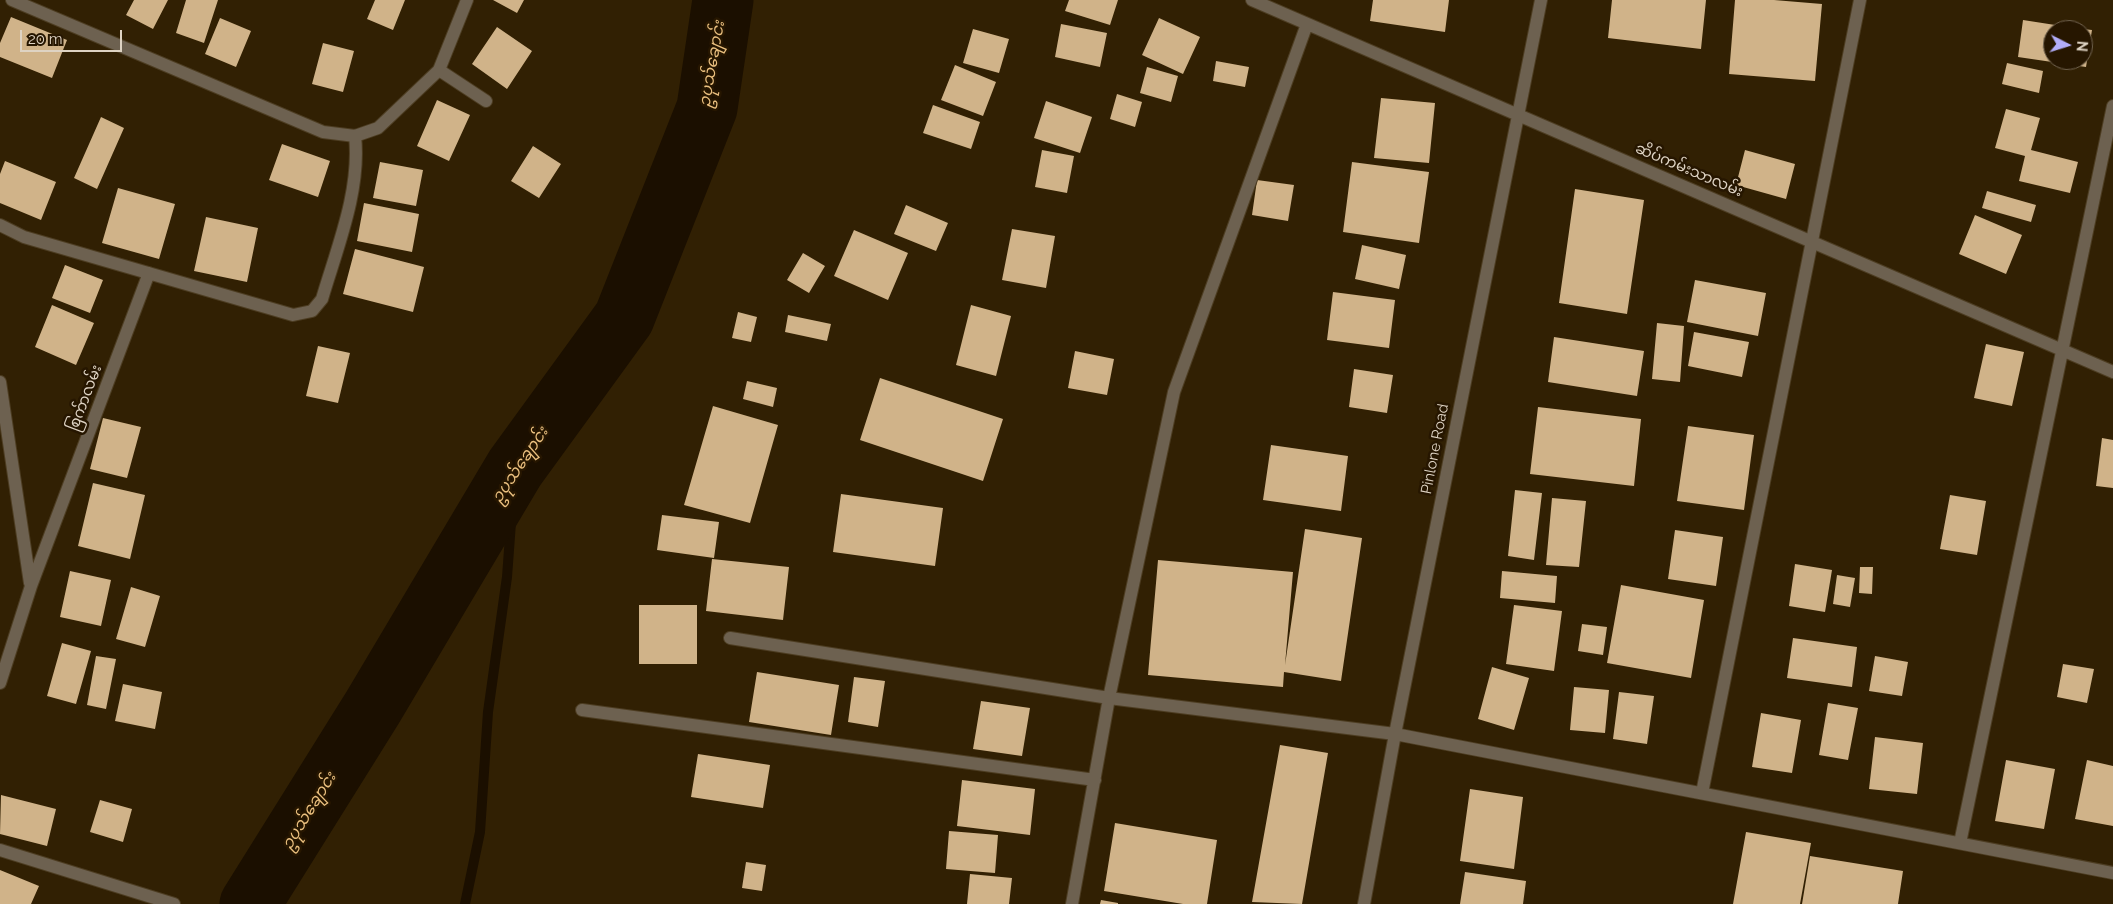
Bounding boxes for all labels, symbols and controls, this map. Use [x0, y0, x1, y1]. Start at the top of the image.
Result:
water label: ဥပုသ်ချောင်း [695, 19, 729, 109]
scale bar [22, 20, 125, 52]
north arrow [2043, 20, 2093, 70]
text: 20 m [28, 30, 63, 48]
text: N [2074, 40, 2090, 52]
street label: ဆိပ်ကမ်းသာလမ်း [1632, 139, 1746, 201]
street label: စြက်ာလမ်း [64, 362, 106, 434]
street label: Pinlone Road [1417, 402, 1453, 496]
water label: ဥပုသ်ချောင်း [488, 423, 552, 507]
water label: ဥပုသ်ချောင်း [278, 769, 340, 853]

